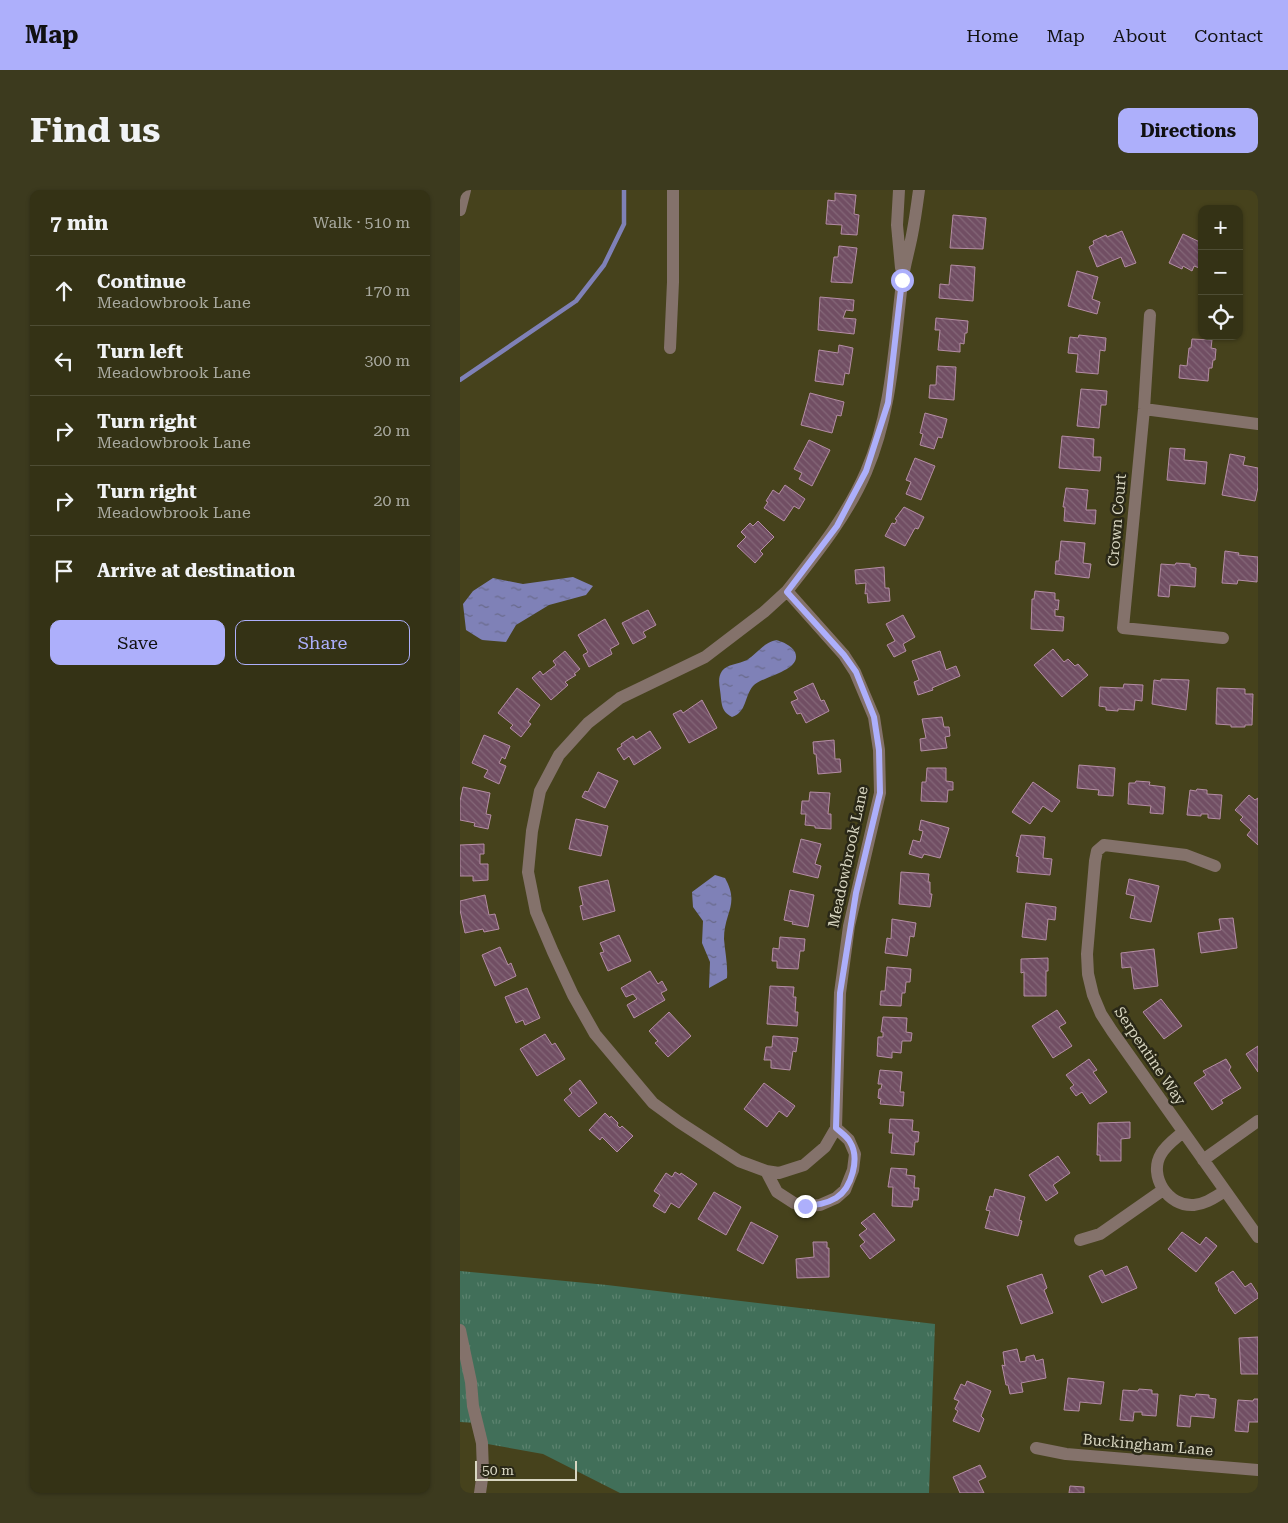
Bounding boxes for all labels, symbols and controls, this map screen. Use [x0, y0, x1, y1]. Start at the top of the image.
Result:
text: Map [25, 21, 79, 49]
text: Home [966, 25, 1018, 46]
text: Map [1046, 25, 1085, 46]
text: About [1113, 25, 1166, 46]
text: Contact [1194, 25, 1263, 46]
button: Directions [1118, 108, 1258, 153]
text: Find us [30, 110, 160, 151]
map controls [1198, 205, 1243, 340]
button: + [1198, 205, 1243, 250]
text: 7 min [50, 211, 108, 235]
text: Walk · 510 m [313, 213, 410, 232]
button: − [1198, 250, 1243, 295]
route start [891, 269, 914, 292]
text: Continue [97, 270, 186, 293]
icon: ahead [50, 277, 78, 305]
text: 170 m [364, 281, 410, 300]
text: Meadowbrook Lane [97, 293, 251, 312]
button: locate [1198, 295, 1243, 340]
text: Turn left [97, 340, 183, 363]
icon: left [50, 347, 78, 375]
text: 300 m [364, 351, 410, 370]
text: Meadowbrook Lane [97, 363, 251, 382]
text: Turn right [97, 410, 197, 433]
icon: right [50, 417, 78, 445]
text: 20 m [373, 421, 410, 440]
text: Meadowbrook Lane [97, 433, 251, 452]
street label: Crown Court [1104, 472, 1130, 567]
text: Turn right [97, 480, 197, 503]
icon: right [50, 487, 78, 515]
text: 20 m [373, 491, 410, 510]
text: Meadowbrook Lane [97, 503, 251, 522]
icon: arrive [50, 557, 78, 585]
text: Arrive at destination [97, 559, 295, 582]
button: Save [50, 620, 225, 665]
button: Share [235, 620, 410, 665]
street label: Meadowbrook Lane [824, 785, 872, 929]
street label: Serpentine Way [1110, 1003, 1190, 1109]
route end [794, 1195, 817, 1218]
street label: Buckingham Lane [1082, 1430, 1214, 1460]
scale bar [475, 1458, 578, 1481]
text: 50 m [482, 1462, 514, 1478]

